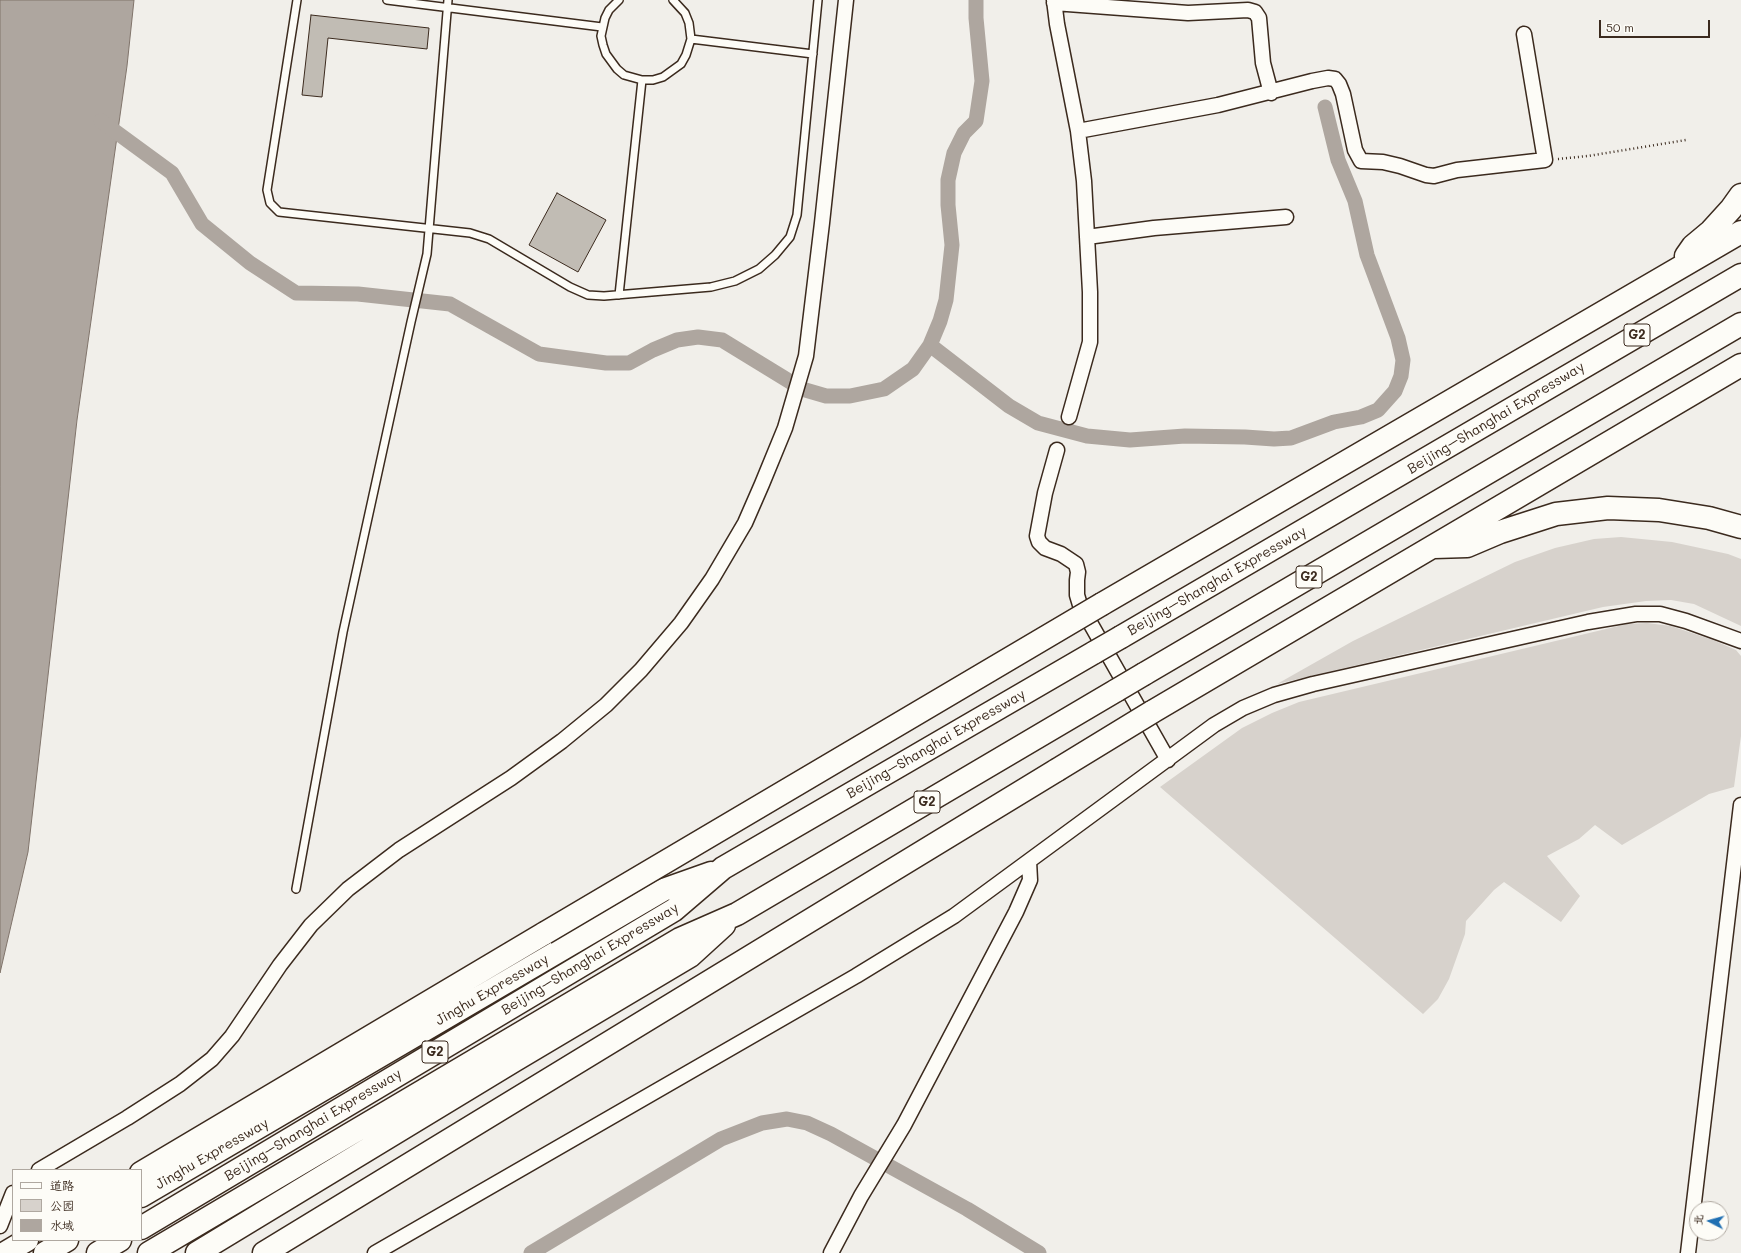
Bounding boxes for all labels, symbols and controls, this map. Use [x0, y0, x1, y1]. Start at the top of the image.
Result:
scale bar [1601, 12, 1712, 38]
text: 50 m [1606, 19, 1634, 35]
road number: G2 [1624, 324, 1650, 346]
street label: Beijing–Shanghai Expressway [1404, 358, 1588, 478]
street label: Beijing–Shanghai Expressway [1125, 523, 1309, 639]
road number: G2 [1296, 566, 1322, 588]
street label: Beijing–Shanghai Expressway [844, 686, 1028, 802]
road number: G2 [914, 791, 940, 813]
street label: Beijing–Shanghai Expressway [498, 899, 682, 1019]
street label: Jinghu Expressway [432, 951, 552, 1029]
road number: G2 [422, 1041, 448, 1063]
street label: Beijing–Shanghai Expressway [221, 1065, 405, 1185]
street label: Jinghu Expressway [152, 1115, 272, 1193]
legend [12, 1169, 142, 1241]
text: 道路 [50, 1177, 74, 1193]
text: 公园 [50, 1197, 74, 1213]
north arrow [1689, 1201, 1729, 1241]
text: 北 [1690, 1214, 1706, 1226]
text: 水域 [50, 1217, 74, 1233]

